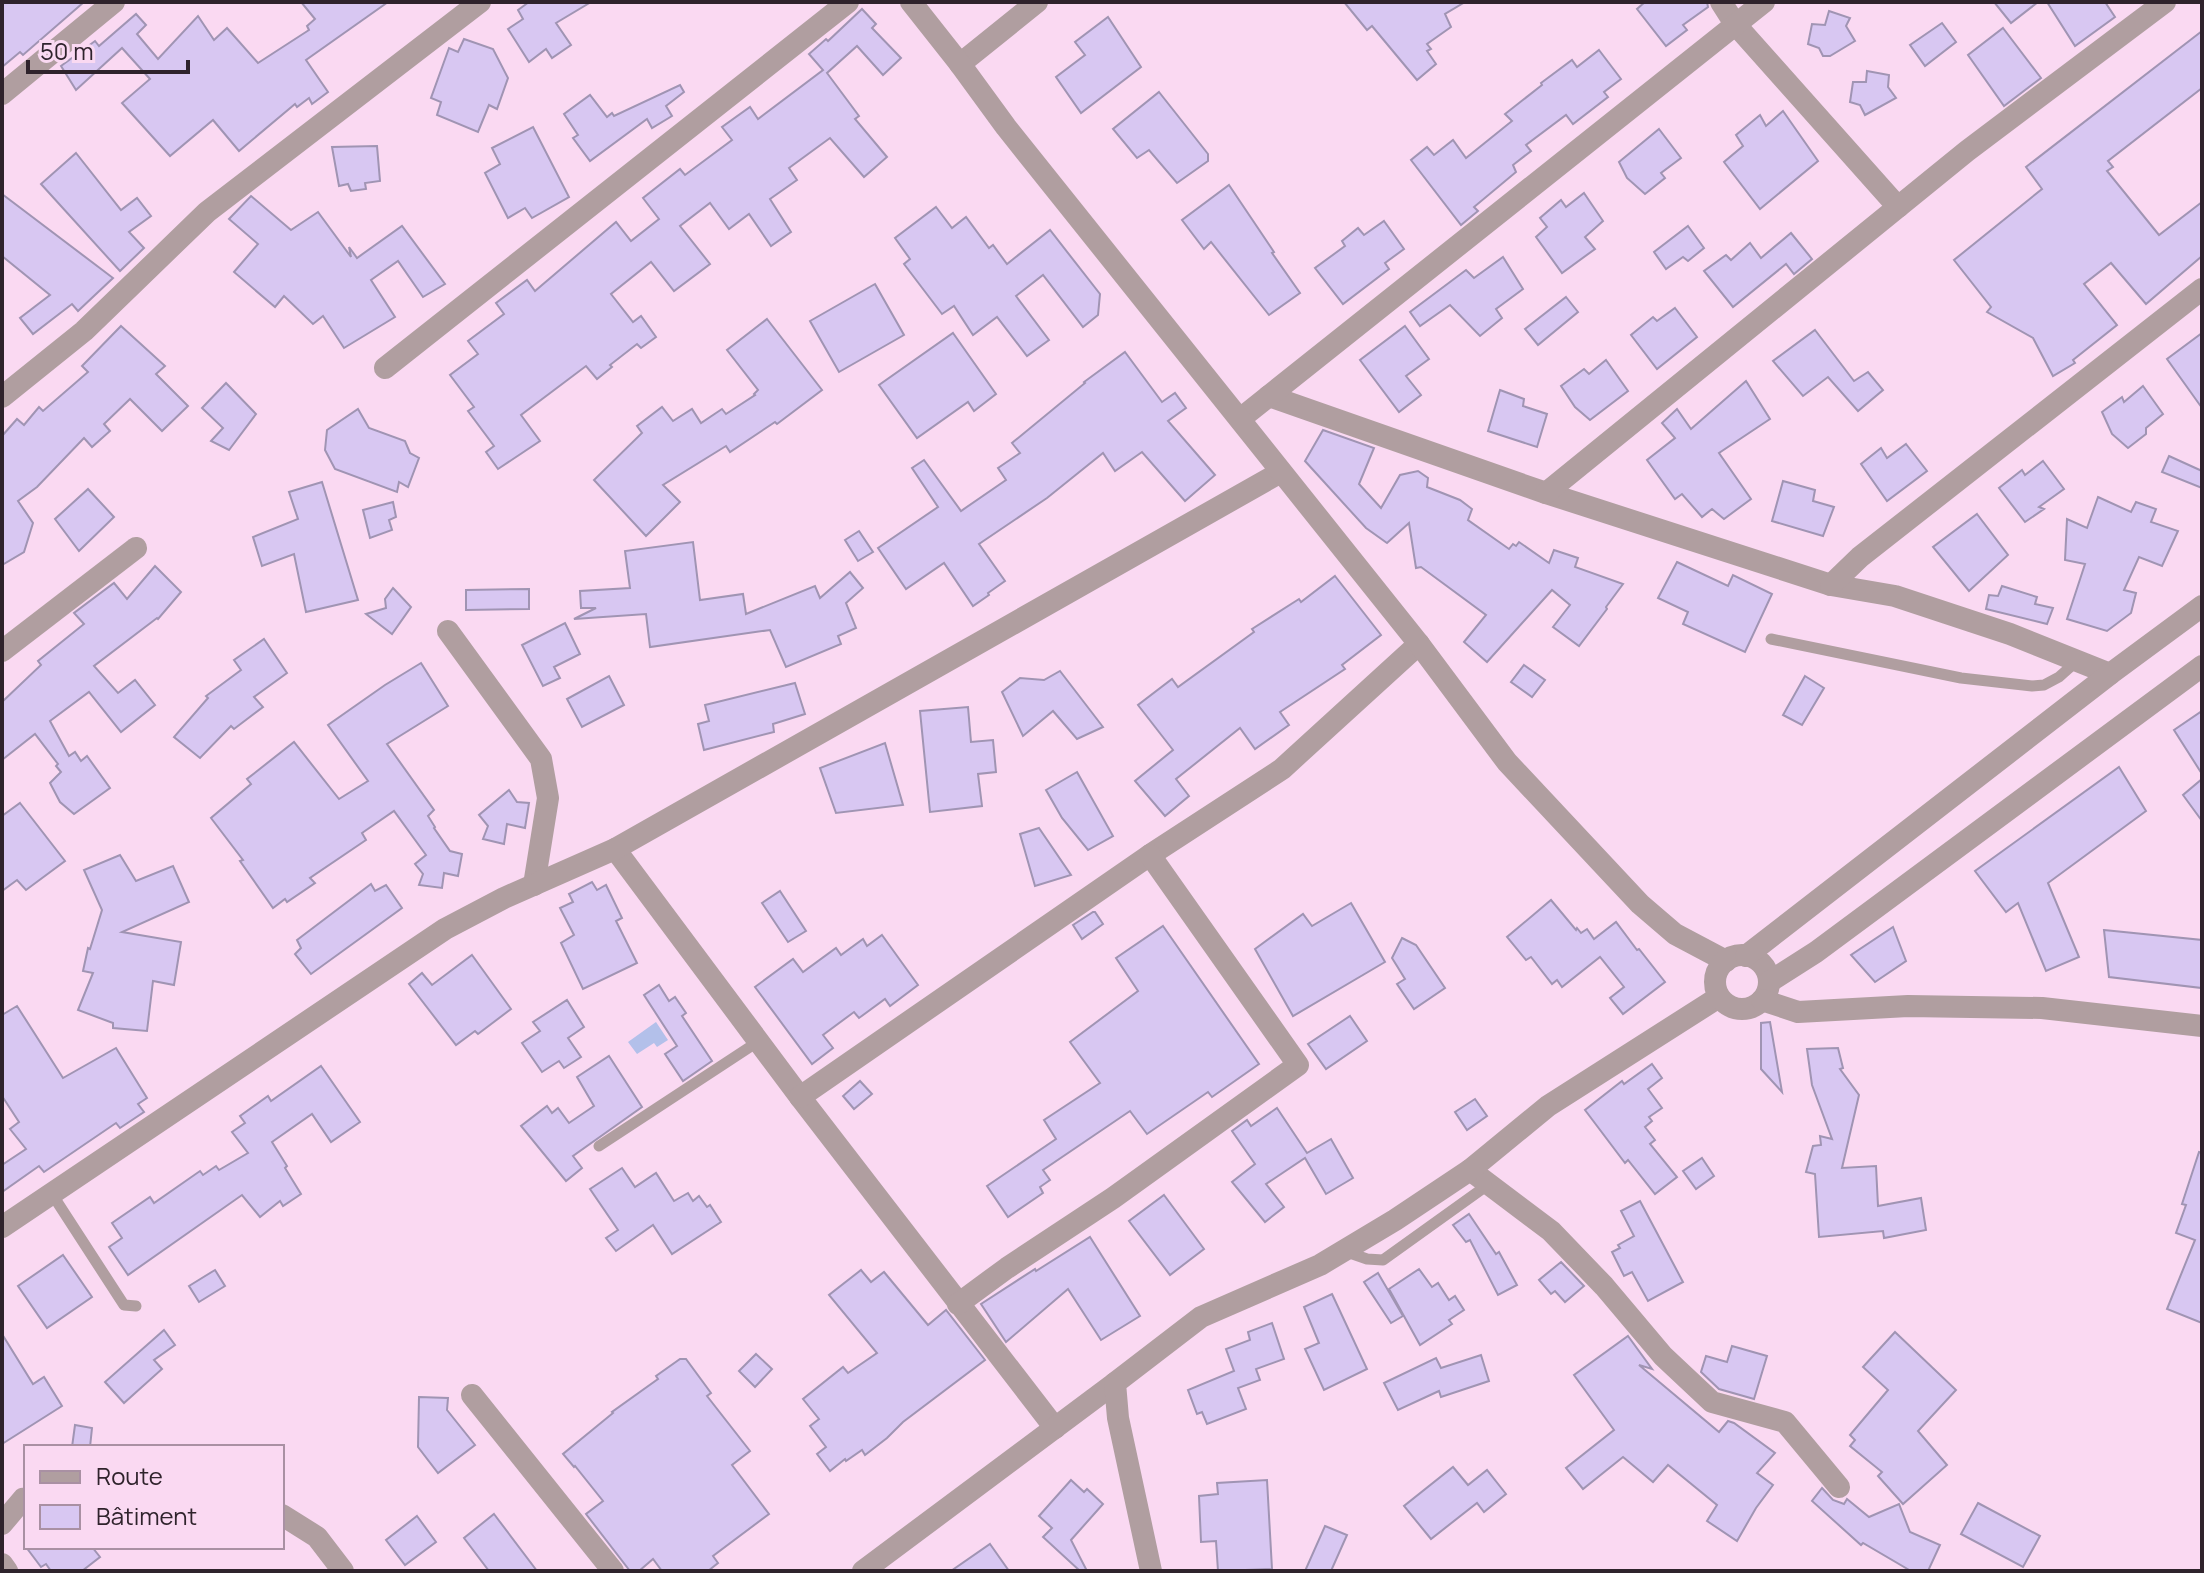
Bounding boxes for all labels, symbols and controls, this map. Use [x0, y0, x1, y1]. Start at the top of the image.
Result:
scale bar [28, 24, 188, 74]
text: 50 m [40, 34, 94, 67]
legend [24, 1445, 284, 1549]
text: Route [96, 1459, 163, 1492]
text: Bâtiment [96, 1499, 197, 1532]

